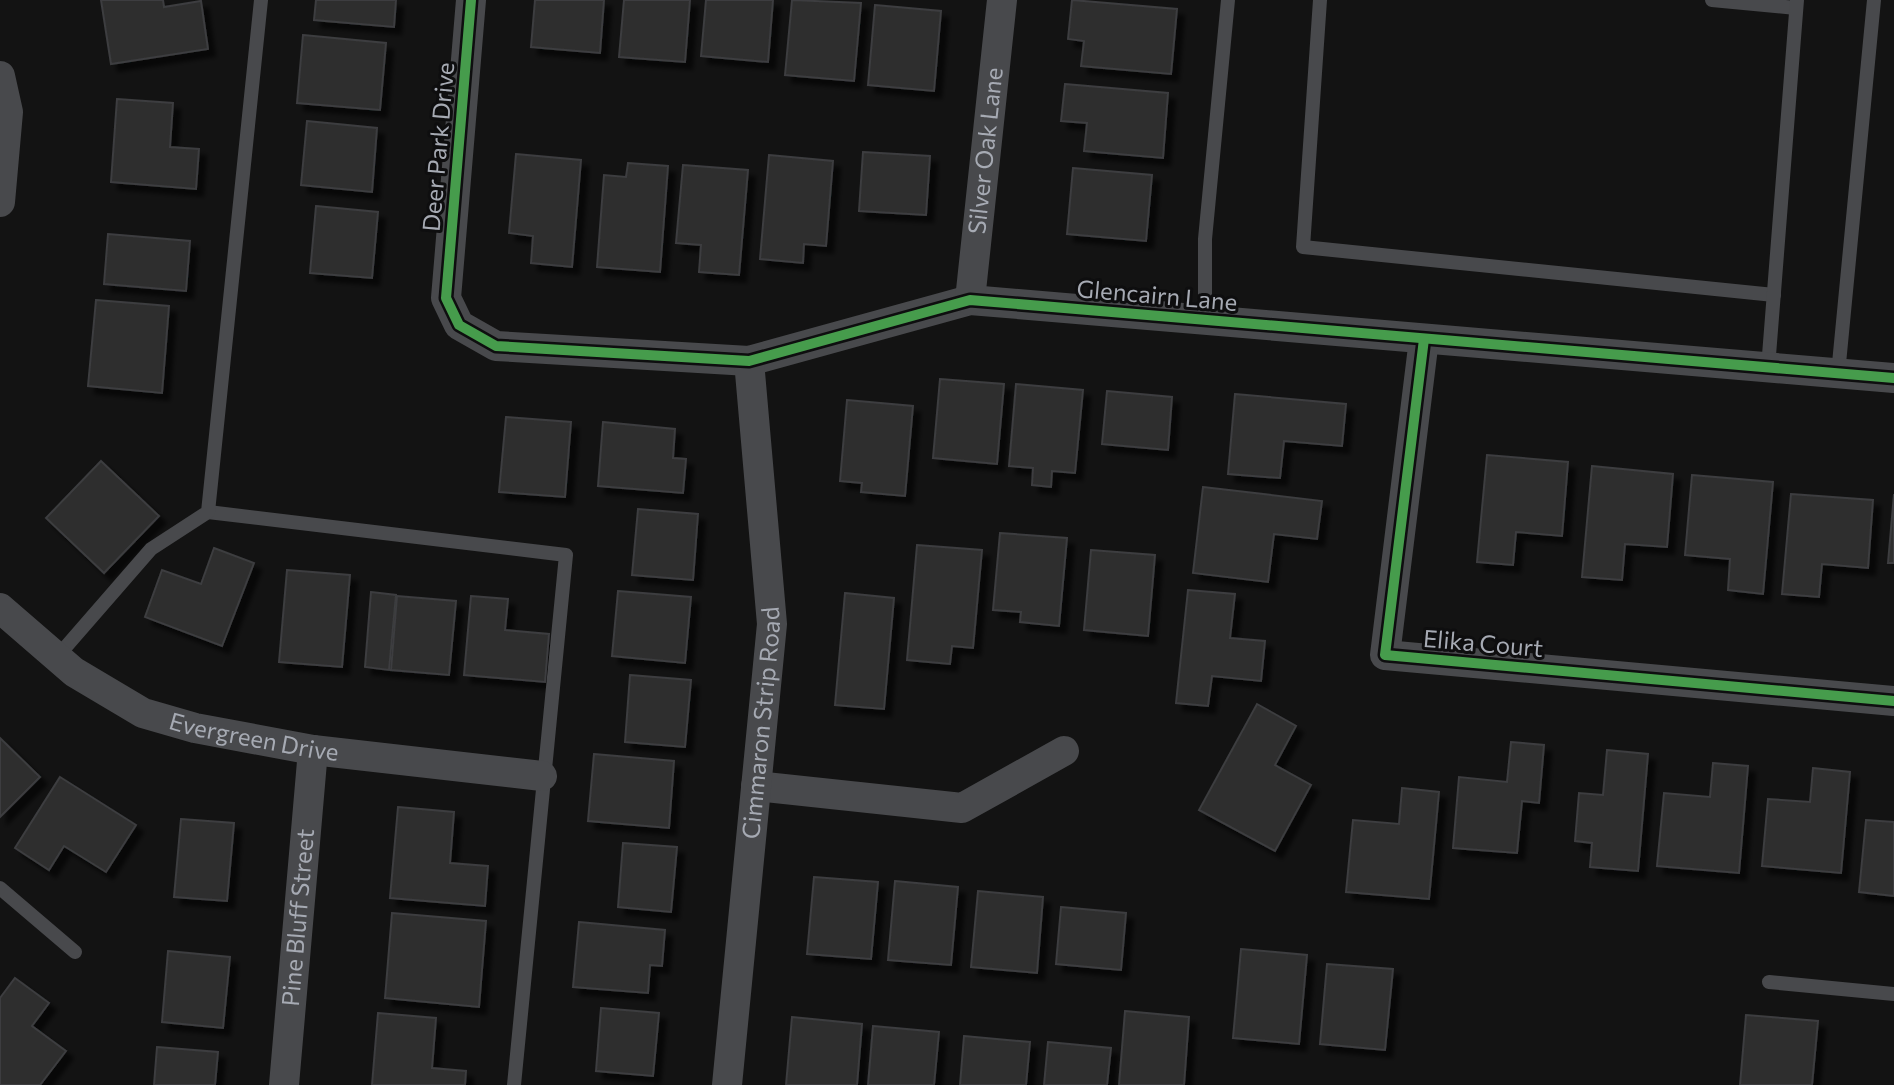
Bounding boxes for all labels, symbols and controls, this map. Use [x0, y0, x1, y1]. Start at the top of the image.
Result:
street label: Deer Park Drive [416, 61, 459, 233]
street label: Silver Oak Lane [961, 66, 1008, 236]
street label: Glencairn Lane [1076, 273, 1239, 316]
street label: Cimmaron Strip Road [735, 605, 785, 840]
street label: Elika Court [1422, 623, 1544, 662]
street label: Evergreen Drive [166, 705, 340, 766]
street label: Pine Bluff Street [275, 827, 319, 1008]

